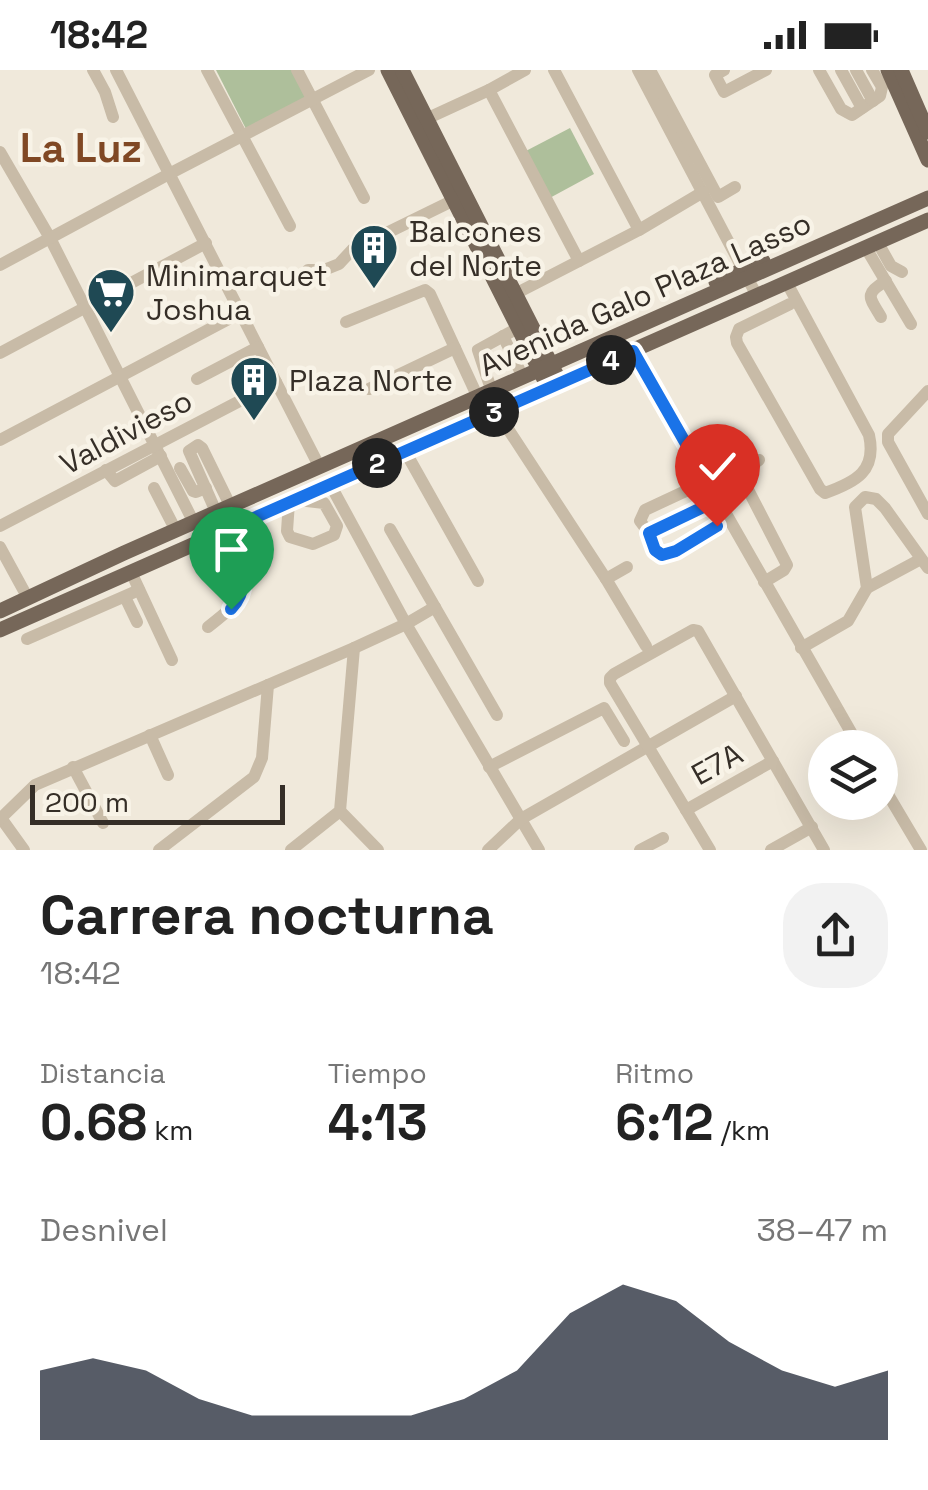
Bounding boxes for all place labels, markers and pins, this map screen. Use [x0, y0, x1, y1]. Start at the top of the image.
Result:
place label: Balcones del Norte [409, 212, 542, 285]
building icon: Balcones del Norte [348, 222, 400, 290]
place label: Minimarquet Joshua [146, 256, 328, 329]
supermarket icon: Minimarquet Joshua [85, 266, 137, 334]
pin: 4 [586, 335, 636, 385]
building icon: Plaza Norte [228, 354, 280, 422]
place label: Plaza Norte [289, 361, 453, 400]
pin: 3 [469, 387, 519, 437]
pin [675, 424, 760, 527]
pin: 2 [352, 438, 402, 488]
pin [189, 507, 274, 610]

